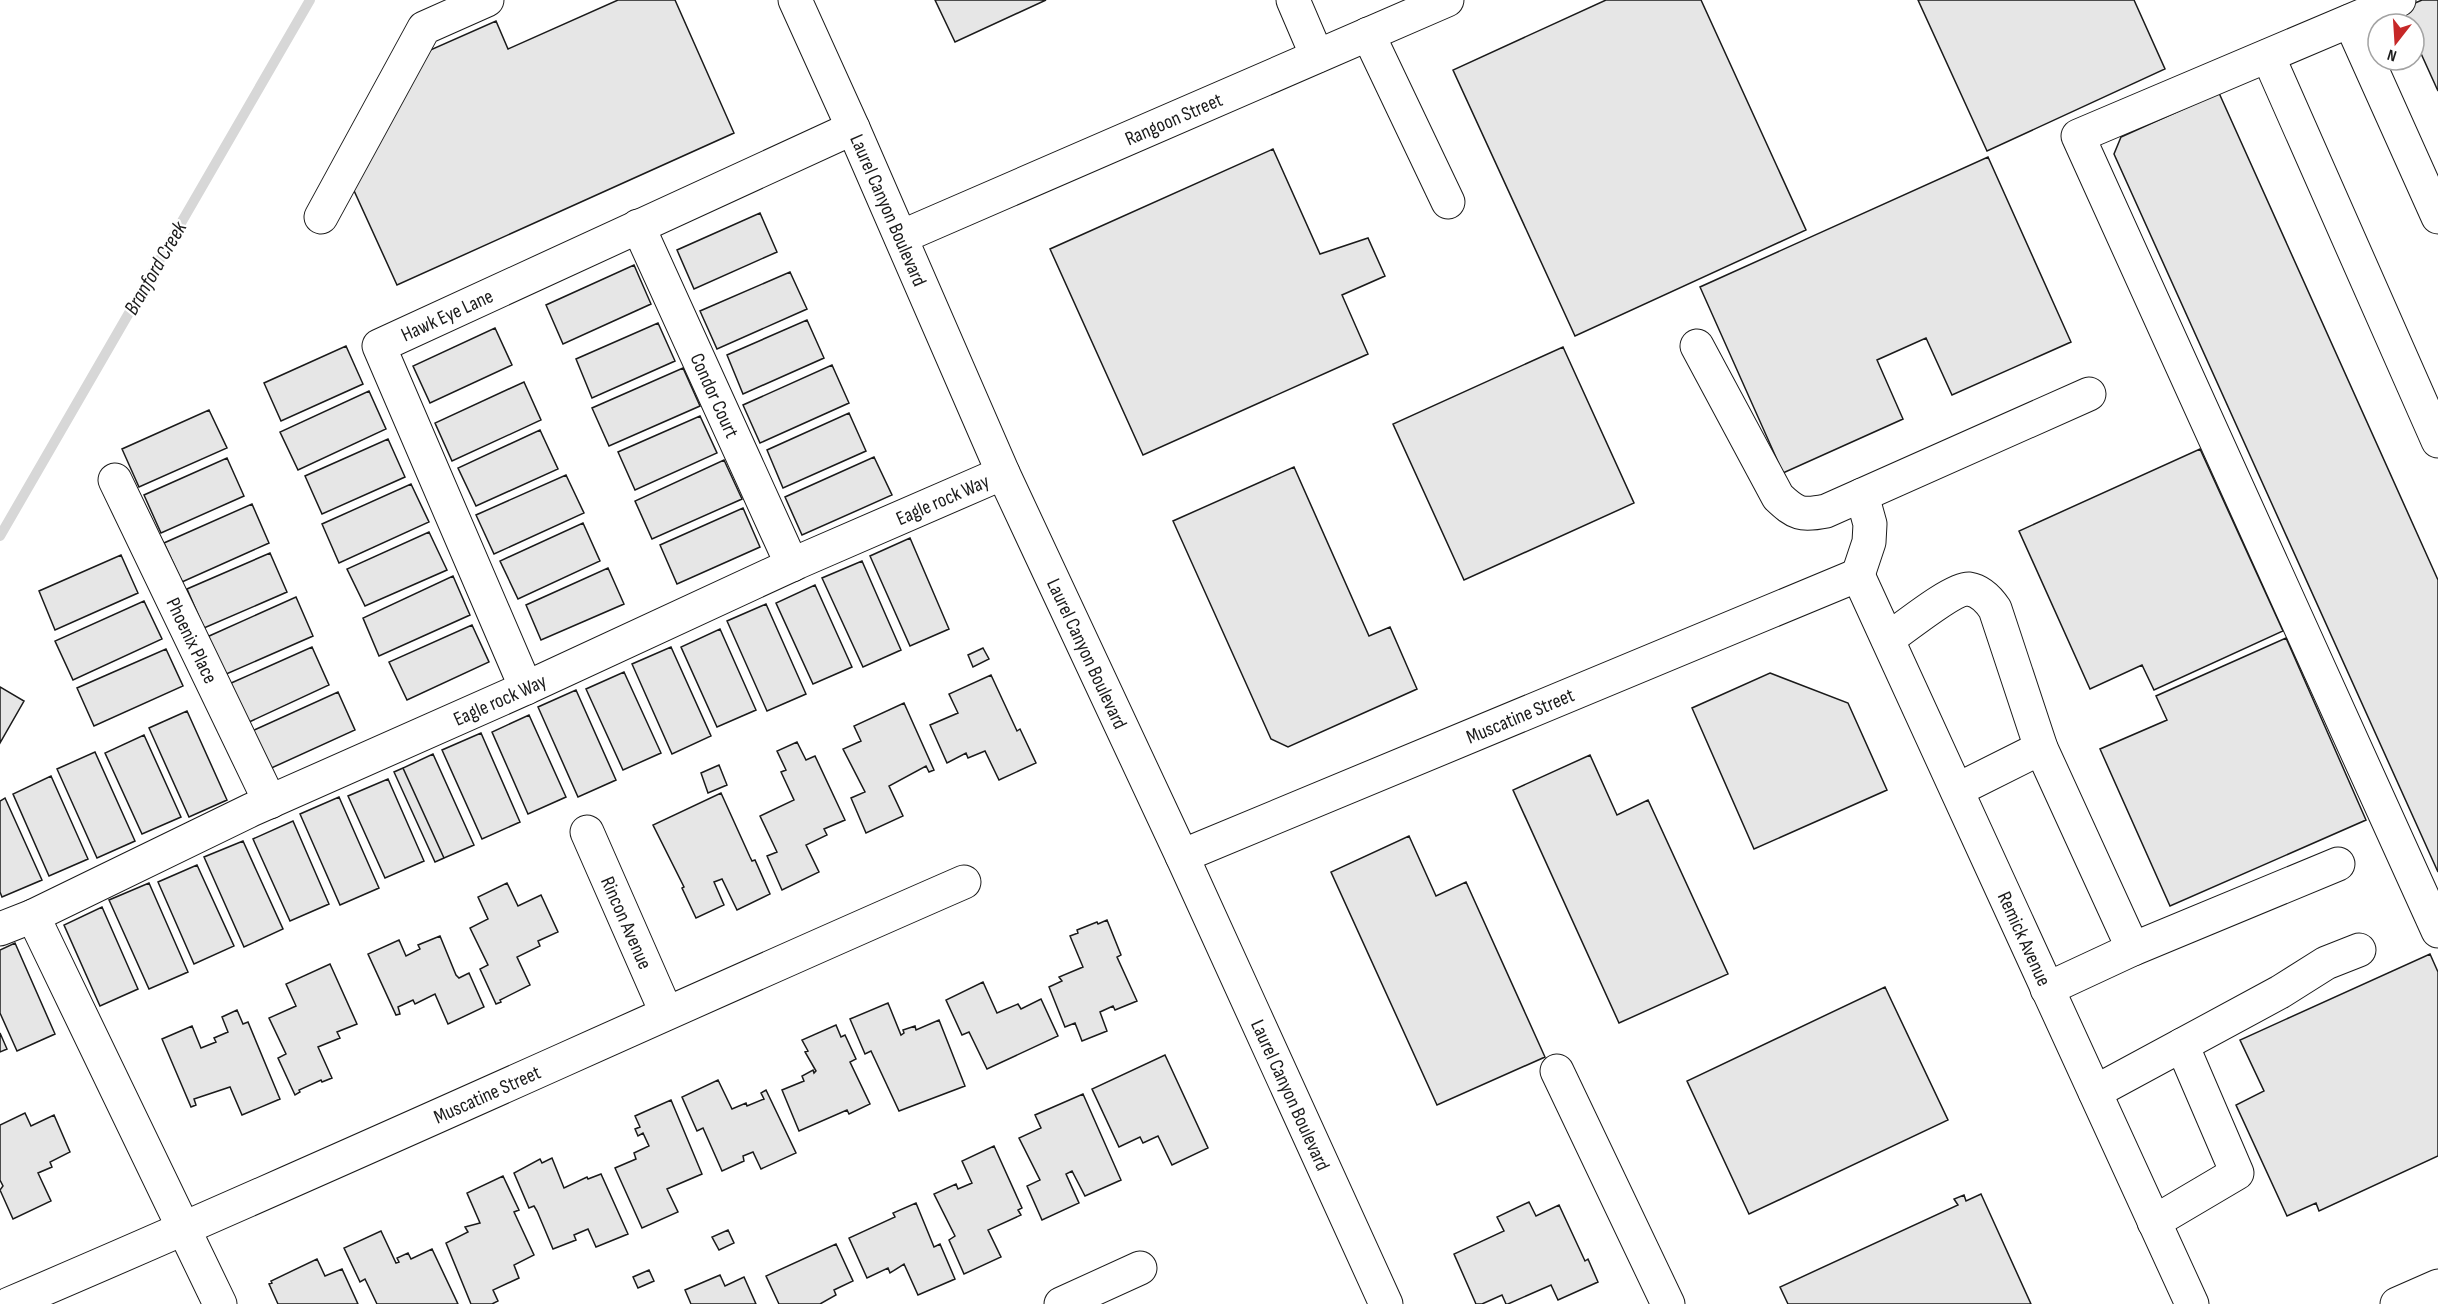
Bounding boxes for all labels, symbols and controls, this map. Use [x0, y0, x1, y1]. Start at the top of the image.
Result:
north arrow [2366, 12, 2426, 72]
text: N [2385, 45, 2399, 65]
street label: Rangoon Street [1121, 88, 1226, 151]
street label: Laurel Canyon Boulevard [844, 131, 931, 290]
water label: Branford Creek [119, 216, 193, 319]
street label: Hawk Eye Lane [398, 284, 497, 347]
street label: Condor Court [684, 350, 744, 442]
street label: Eagle rock Way [893, 469, 993, 531]
street label: Laurel Canyon Boulevard [1041, 575, 1132, 733]
street label: Phoenix Place [160, 594, 222, 688]
street label: Eagle rock Way [450, 669, 551, 732]
street label: Muscatine Street [1463, 683, 1578, 750]
street label: Rincon Avenue [595, 873, 657, 973]
street label: Remick Avenue [1992, 888, 2056, 990]
street label: Laurel Canyon Boulevard [1245, 1016, 1335, 1175]
street label: Muscatine Street [430, 1061, 545, 1129]

